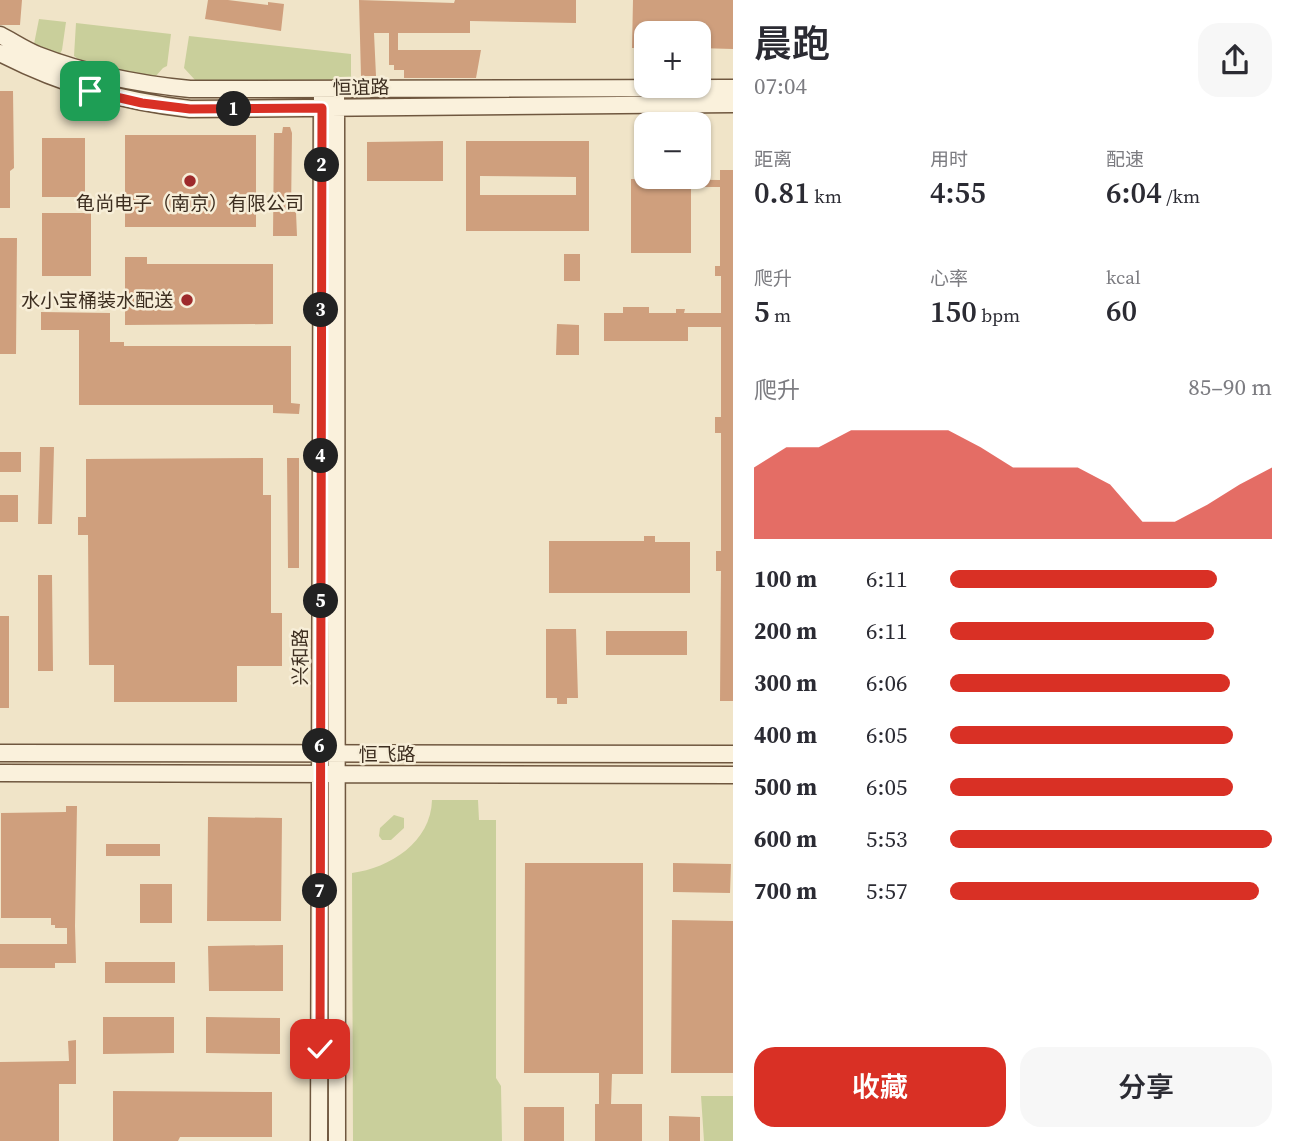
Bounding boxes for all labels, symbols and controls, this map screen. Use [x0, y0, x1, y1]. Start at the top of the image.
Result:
text: 晨跑 [754, 18, 830, 70]
map controls [634, 21, 711, 189]
button: + [634, 21, 711, 98]
button: share [1198, 23, 1272, 97]
pin [60, 61, 120, 121]
text: 07:04 [754, 70, 807, 102]
icon: arrive [71, 72, 109, 110]
street label: 恒谊路 [332, 74, 390, 100]
pin: 1 [216, 92, 252, 126]
text: 1 [228, 95, 239, 121]
button: − [634, 112, 711, 189]
text: 距离 [754, 146, 792, 172]
text: 用时 [930, 146, 968, 172]
text: 配速 [1106, 146, 1144, 172]
pin: 2 [304, 148, 340, 182]
text: 2 [316, 151, 327, 177]
text: 0.81 [754, 172, 810, 213]
text: 4:55 [930, 172, 986, 213]
text: 6:04 [1106, 172, 1162, 213]
marker: 龟尚电子（南京）有限公司 [182, 173, 198, 189]
text: km [810, 183, 842, 209]
text: /km [1162, 183, 1200, 209]
place label: 龟尚电子（南京）有限公司 [76, 190, 304, 216]
text: kcal [1106, 264, 1141, 290]
text: 爬升 [754, 265, 792, 291]
text: 心率 [930, 265, 968, 291]
place label: 水小宝桶装水配送 [21, 287, 173, 313]
text: 60 [1106, 290, 1137, 331]
text: 5 [754, 291, 770, 332]
text: 150 [930, 291, 977, 332]
marker: 水小宝桶装水配送 [179, 292, 195, 308]
pin: 3 [304, 292, 338, 328]
text: 3 [315, 296, 326, 322]
text: m [770, 302, 791, 328]
text: bpm [977, 302, 1020, 328]
text: 85–90 m [1188, 371, 1272, 403]
text: 爬升 [754, 374, 800, 406]
pin: 4 [304, 438, 338, 474]
text: 4 [315, 442, 326, 468]
text: 100 m [754, 563, 817, 595]
text: 6:11 [866, 563, 907, 595]
pin: 5 [304, 584, 338, 618]
text: 5 [315, 587, 326, 613]
text: 200 m [754, 615, 817, 647]
text: 6:11 [866, 615, 907, 647]
street label: 兴和路 [287, 628, 313, 686]
text: 300 m [754, 667, 817, 699]
text: 6:06 [866, 667, 907, 699]
text: 400 m [754, 719, 817, 751]
text: 6:05 [866, 719, 907, 751]
pin: 6 [302, 728, 338, 764]
text: 6 [314, 732, 325, 758]
street label: 恒飞路 [358, 741, 416, 767]
text: 500 m [754, 771, 817, 803]
text: 6:05 [866, 771, 907, 803]
text: 600 m [754, 823, 817, 855]
text: 5:53 [866, 823, 907, 855]
pin: 7 [302, 874, 338, 908]
text: 700 m [754, 875, 817, 907]
text: 5:57 [866, 875, 907, 907]
text: 7 [314, 877, 325, 903]
pin [290, 1019, 350, 1079]
icon: check [301, 1030, 339, 1068]
button: 收藏 [754, 1047, 1006, 1127]
button: 分享 [1020, 1047, 1272, 1127]

